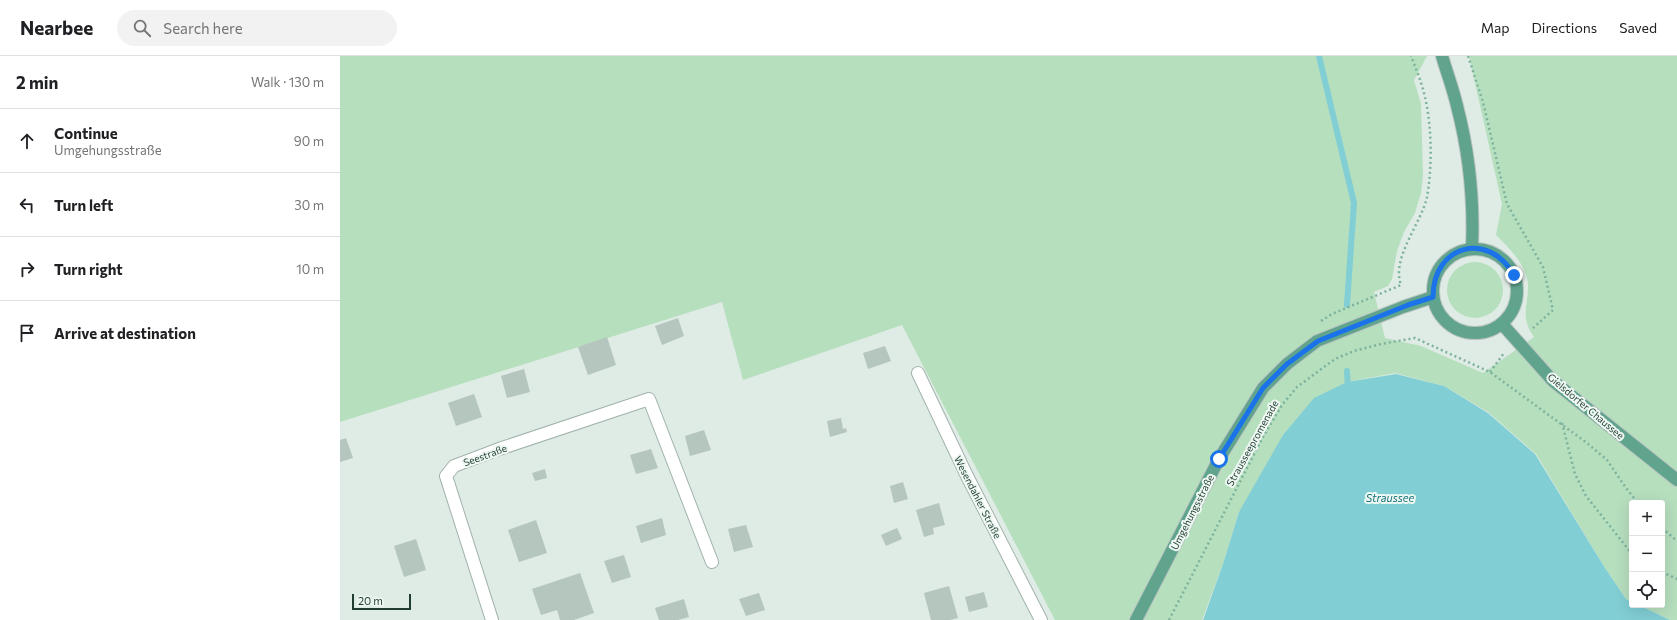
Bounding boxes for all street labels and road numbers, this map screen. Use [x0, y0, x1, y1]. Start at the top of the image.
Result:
street label: Gielsdorfer Chaussee [1545, 371, 1627, 441]
street label: Strausseepromenade [1223, 398, 1281, 488]
street label: Seestraße [462, 442, 508, 468]
street label: Wesendahler Straße [952, 454, 1004, 540]
street label: Umgehungsstraße [1168, 472, 1216, 552]

